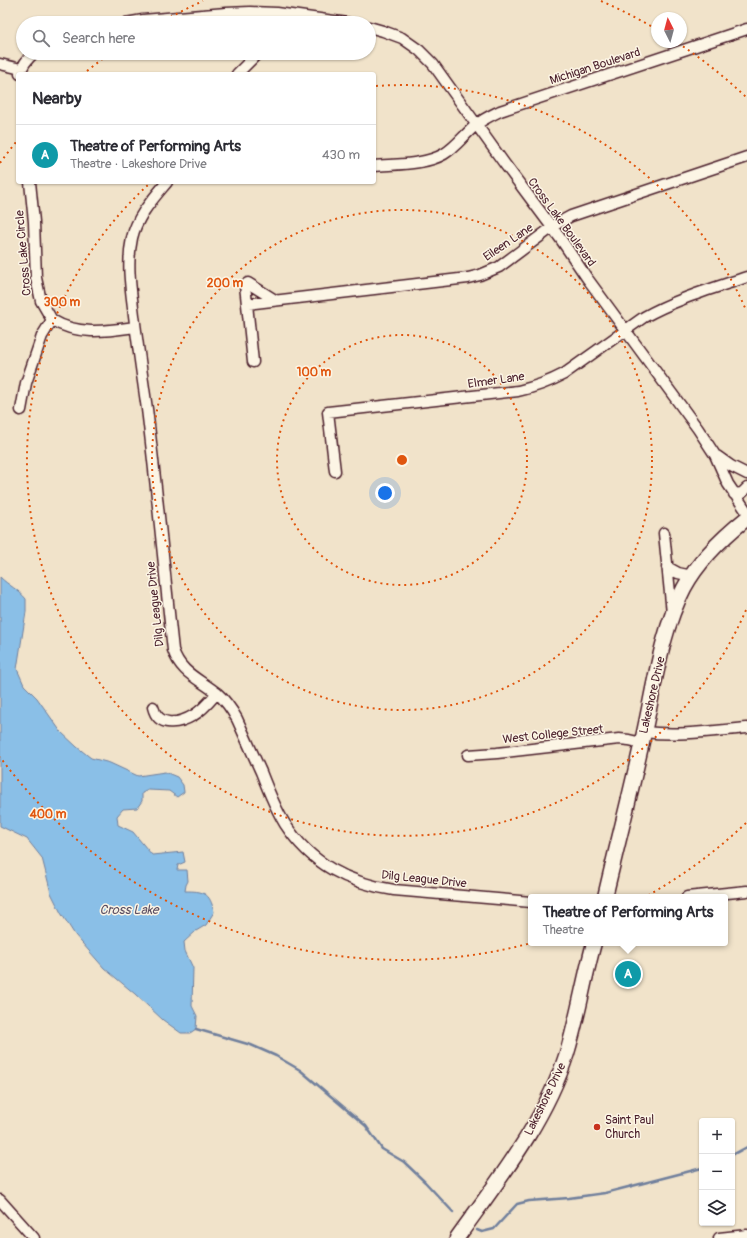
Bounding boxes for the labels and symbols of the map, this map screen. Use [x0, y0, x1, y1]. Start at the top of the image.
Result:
north arrow [651, 12, 687, 48]
street label: Michigan Boulevard [548, 45, 642, 88]
street label: Cross Lake Boulevard [524, 175, 599, 270]
street label: Cross Lake Circle [12, 209, 35, 296]
street label: Eileen Lane [480, 220, 536, 265]
text: 200 m [207, 276, 244, 291]
text: 300 m [44, 295, 81, 310]
text: 100 m [297, 365, 332, 380]
street label: Elmer Lane [467, 369, 526, 392]
centre of rings [395, 453, 409, 467]
your location [375, 483, 395, 503]
street label: Dilg League Drive [144, 561, 167, 647]
street label: Lakeshore Drive [636, 655, 669, 735]
street label: West College Street [502, 722, 604, 747]
text: 400 m [29, 807, 67, 822]
street label: Dilg League Drive [381, 868, 467, 891]
water label: Cross Lake [99, 902, 160, 918]
pin: A [615, 959, 641, 989]
street label: Lakeshore Drive [521, 1060, 570, 1138]
place label: Saint Paul Church [605, 1113, 654, 1142]
marker: Saint Paul Church [592, 1122, 602, 1132]

